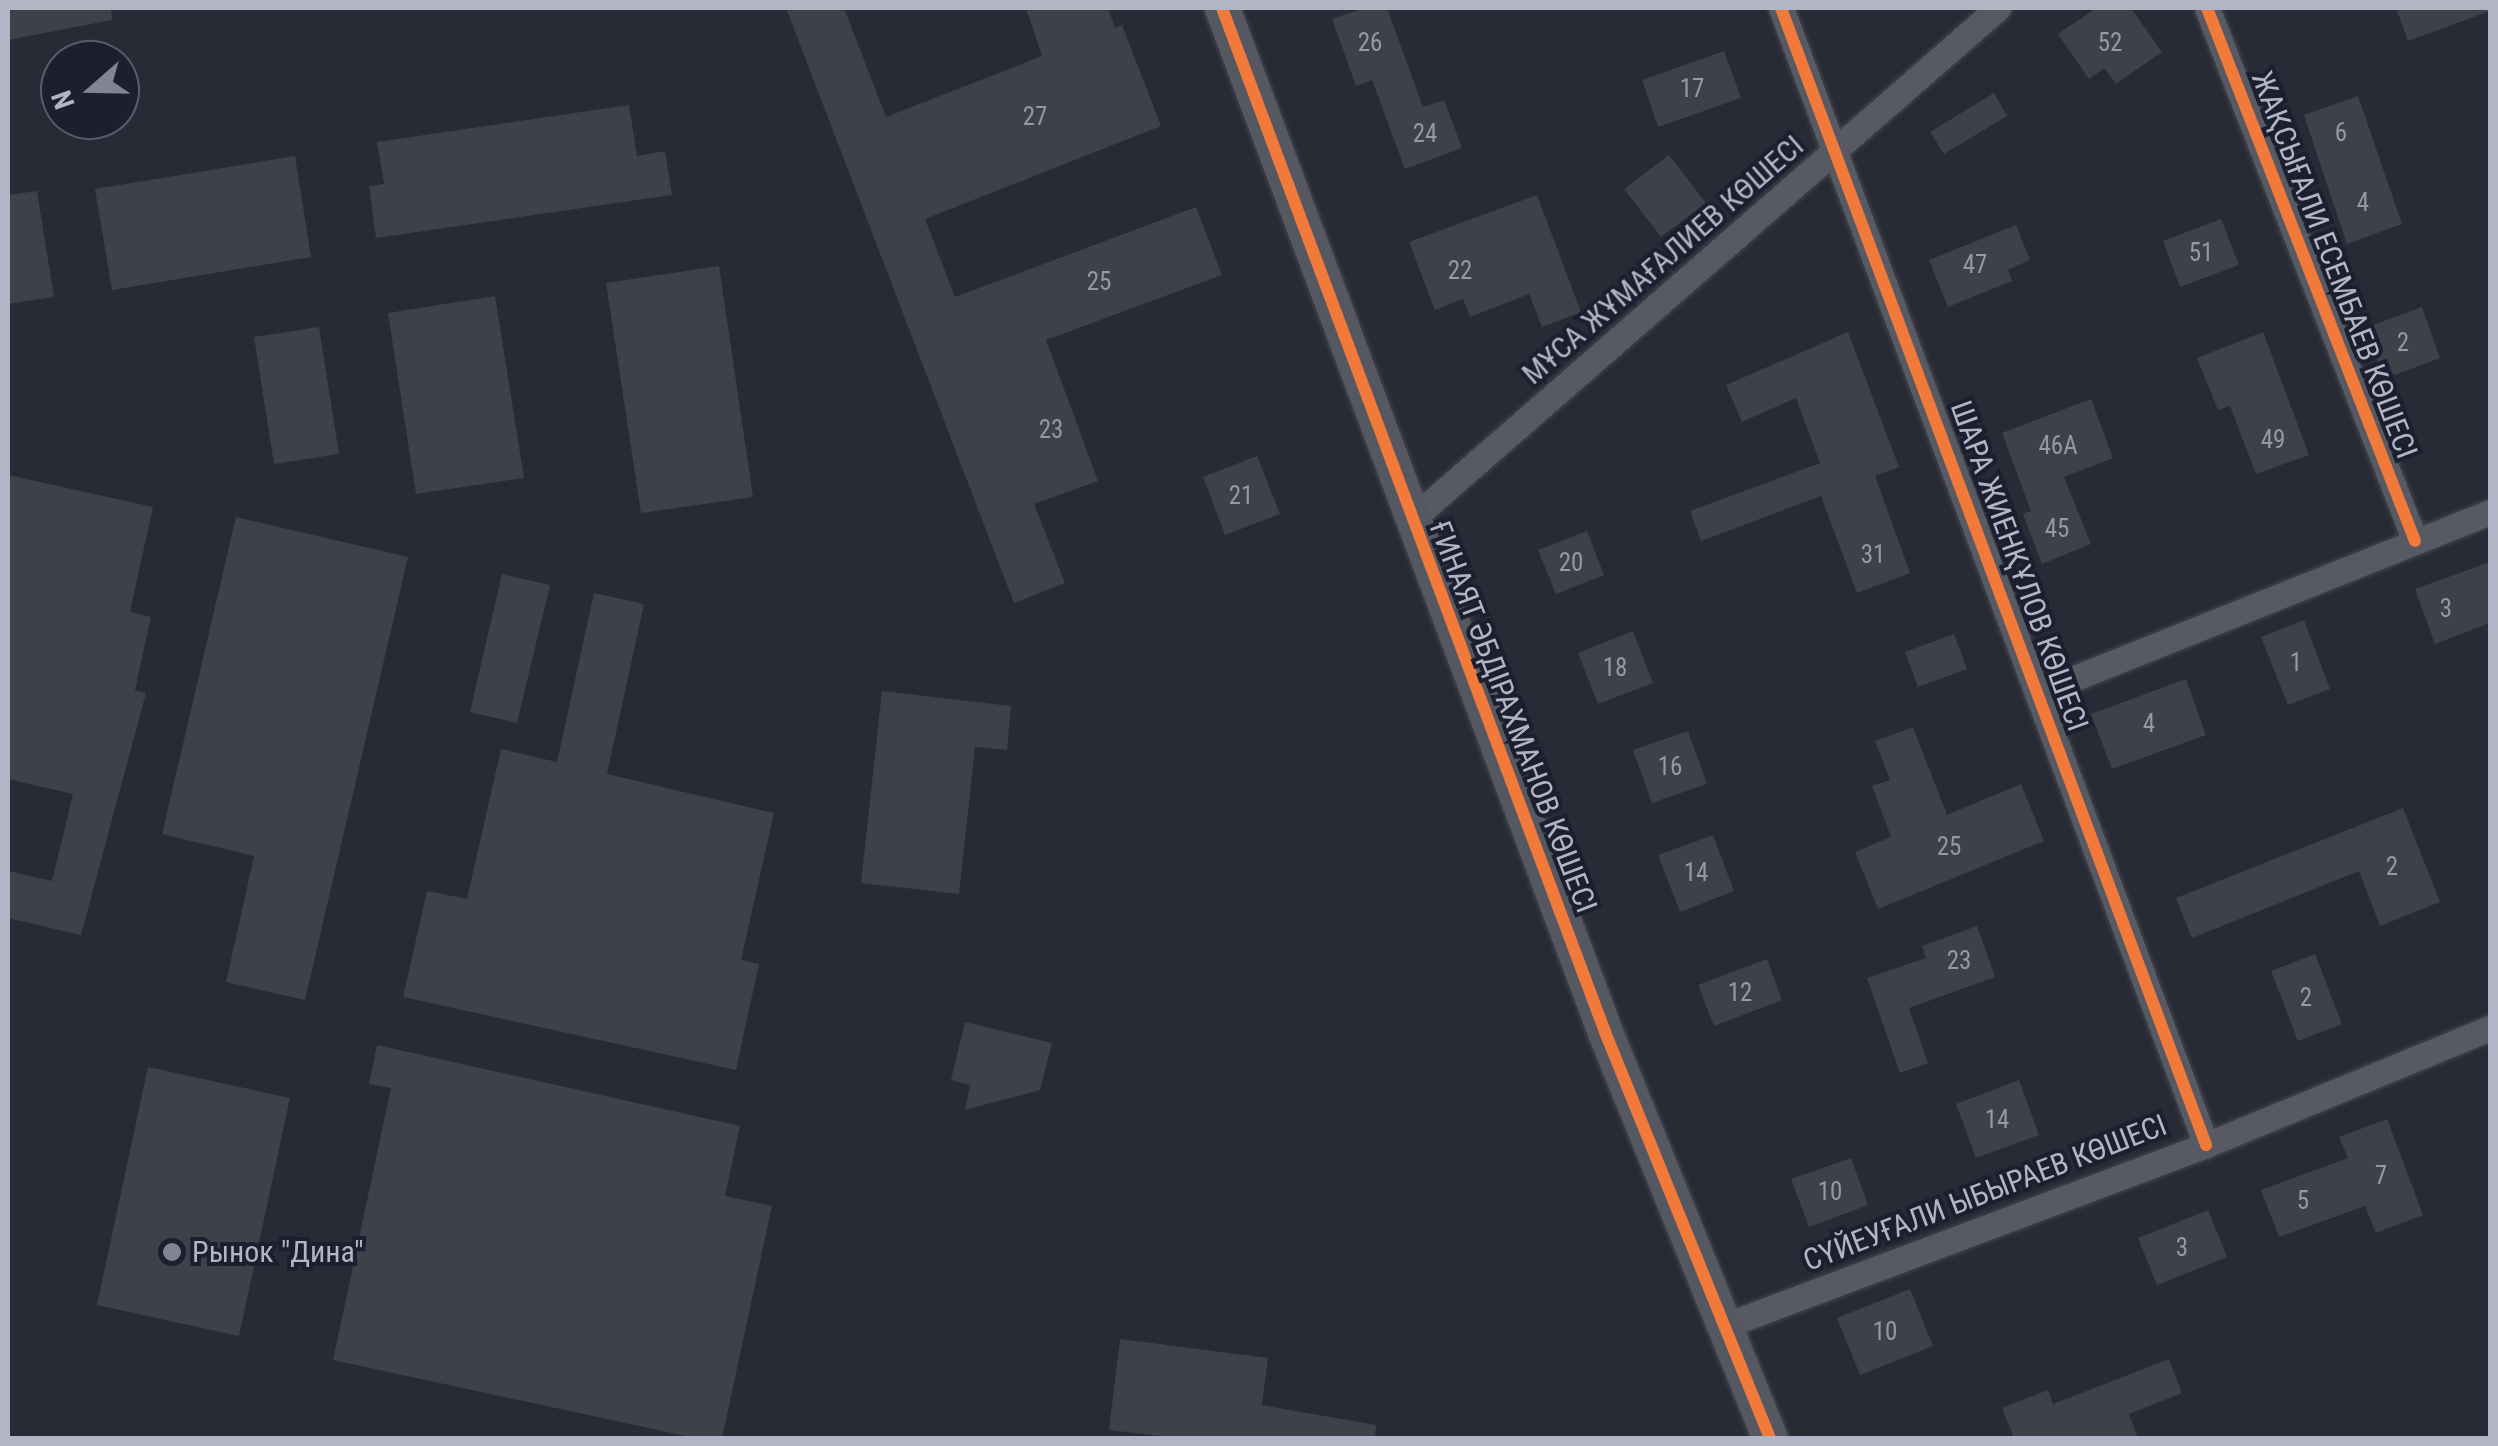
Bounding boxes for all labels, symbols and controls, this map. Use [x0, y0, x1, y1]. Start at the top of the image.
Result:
house number: 26 [1358, 28, 1382, 58]
house number: 52 [2098, 28, 2122, 58]
north arrow [40, 40, 140, 140]
street label: ЖАҚСЫҒАЛИ ЕСЕМБАЕВ КӨШЕСI [2243, 66, 2425, 464]
house number: 17 [1680, 74, 1704, 104]
text: N [45, 86, 82, 113]
house number: 27 [1023, 102, 1047, 132]
house number: 6 [2335, 118, 2347, 148]
house number: 24 [1413, 119, 1437, 149]
street label: МҰСА ЖҰМАҒАЛИЕВ КӨШЕСІ [1515, 128, 1811, 392]
house number: 4 [2357, 188, 2369, 218]
house number: 51 [2189, 238, 2213, 268]
house number: 47 [1963, 250, 1987, 280]
house number: 22 [1448, 256, 1472, 286]
house number: 25 [1087, 267, 1111, 297]
house number: 2 [2397, 328, 2409, 358]
street label: ШАРА ЖИЕНҚҰЛОВ КӨШЕСІ [1942, 396, 2096, 736]
house number: 23 [1039, 415, 1063, 445]
house number: 49 [2261, 425, 2285, 455]
house number: 46А [2038, 431, 2078, 461]
house number: 21 [1229, 481, 1253, 511]
house number: 45 [2045, 514, 2069, 544]
street label: ҒИНАЯТ ӘБДІРАХМАНОВ КӨШЕСІ [1422, 516, 1604, 918]
house number: 31 [1861, 540, 1885, 570]
house number: 20 [1559, 548, 1583, 578]
house number: 3 [2440, 594, 2452, 624]
house number: 1 [2290, 648, 2302, 678]
house number: 18 [1603, 653, 1627, 683]
house number: 4 [2143, 709, 2155, 739]
house number: 16 [1658, 752, 1682, 782]
house number: 25 [1937, 832, 1961, 862]
house number: 2 [2386, 852, 2398, 882]
house number: 14 [1684, 858, 1708, 888]
house number: 23 [1947, 946, 1971, 976]
house number: 12 [1728, 978, 1752, 1008]
house number: 2 [2300, 983, 2312, 1013]
house number: 14 [1985, 1105, 2009, 1135]
street label: СҮЙЕУҒАЛИ ЫБЫРАЕВ КӨШЕСI [1798, 1107, 2172, 1279]
house number: 7 [2375, 1161, 2387, 1191]
house number: 10 [1818, 1177, 1842, 1207]
house number: 5 [2297, 1186, 2309, 1216]
house number: 3 [2176, 1233, 2188, 1263]
place label: Рынок "Дина" [192, 1234, 364, 1270]
marker: Рынок "Дина" [161, 1241, 183, 1263]
house number: 10 [1873, 1317, 1897, 1347]

